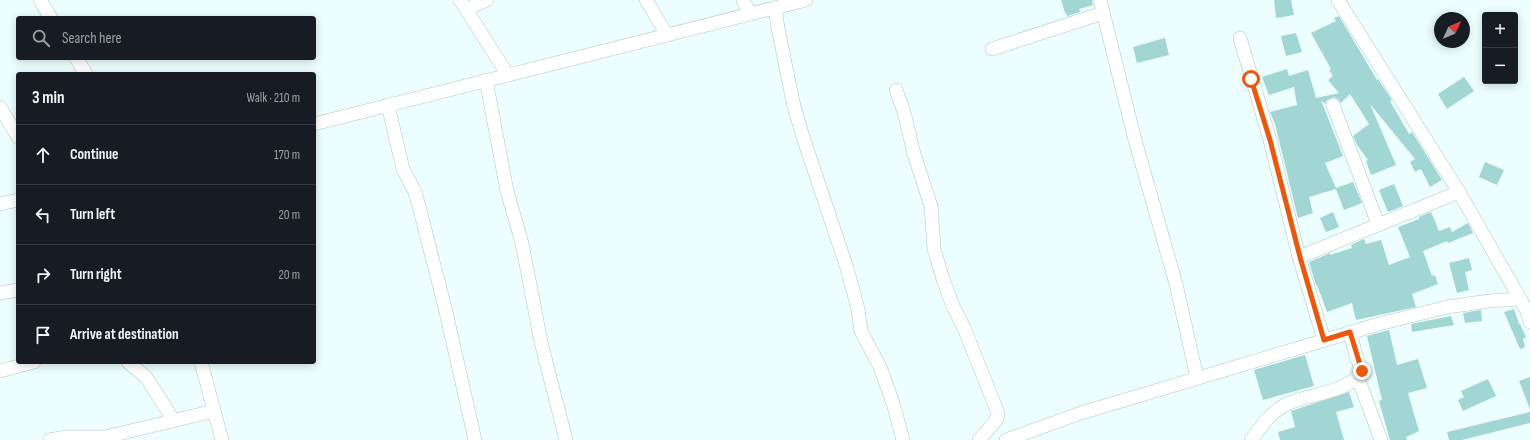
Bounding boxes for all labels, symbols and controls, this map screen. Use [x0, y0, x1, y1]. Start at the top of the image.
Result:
north arrow [1434, 12, 1470, 48]
map controls [1482, 12, 1518, 84]
button: + [1482, 12, 1518, 48]
search box [16, 16, 316, 60]
icon: search [30, 27, 52, 49]
text: Search here [62, 29, 122, 48]
button: − [1482, 48, 1518, 84]
route start [1242, 70, 1260, 88]
text: 3 min [32, 88, 65, 108]
text: Walk · 210 m [247, 90, 300, 106]
icon: ahead [32, 144, 54, 166]
text: Continue [70, 145, 119, 164]
text: 170 m [274, 147, 300, 163]
icon: left [32, 204, 54, 226]
text: Turn left [70, 205, 115, 224]
text: 20 m [278, 207, 300, 223]
icon: right [32, 264, 54, 286]
text: Turn right [70, 265, 122, 284]
text: 20 m [278, 267, 300, 283]
icon: arrive [32, 324, 54, 346]
text: Arrive at destination [70, 325, 179, 344]
route end [1353, 362, 1371, 380]

